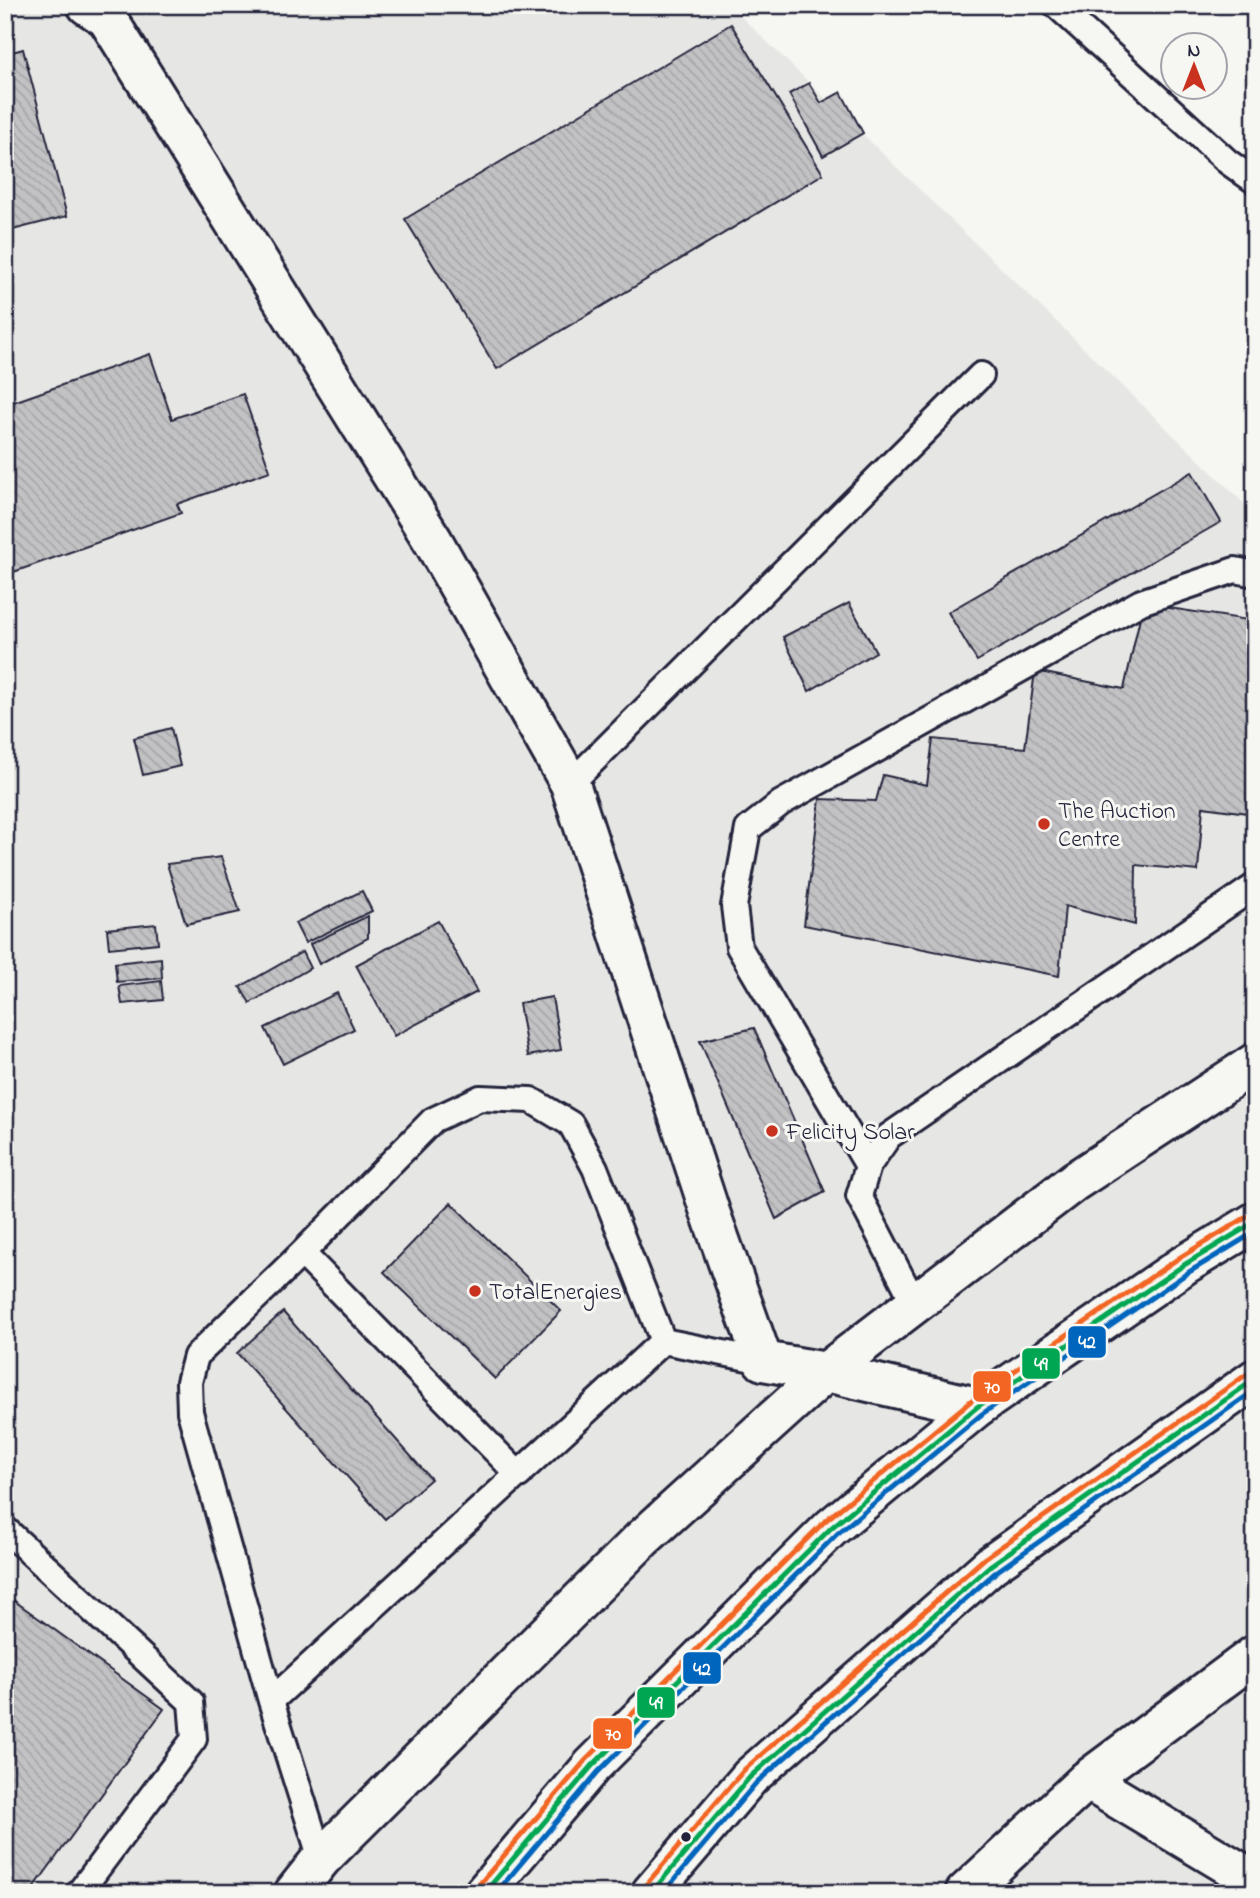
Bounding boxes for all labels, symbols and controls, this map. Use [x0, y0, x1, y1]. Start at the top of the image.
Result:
north arrow [1158, 32, 1228, 102]
text: N [1188, 38, 1201, 65]
place label: The Auction Centre [1058, 795, 1176, 858]
marker: The Auction Centre [1036, 816, 1052, 832]
place label: Felicity Solar [785, 1116, 915, 1152]
marker: Felicity Solar [764, 1123, 780, 1139]
place label: TotalEnergies [489, 1276, 622, 1311]
marker: TotalEnergies [467, 1283, 483, 1299]
line badge: 42 [1067, 1325, 1107, 1359]
text: 42 [1078, 1330, 1096, 1357]
line badge: 49 [1021, 1347, 1061, 1380]
text: 49 [1034, 1352, 1048, 1379]
line badge: 70 [972, 1370, 1012, 1403]
text: 70 [984, 1375, 1001, 1402]
line badge: 42 [682, 1651, 722, 1685]
text: 42 [693, 1657, 711, 1684]
line badge: 49 [636, 1686, 676, 1719]
text: 49 [649, 1691, 663, 1718]
line badge: 70 [592, 1717, 633, 1750]
text: 70 [605, 1722, 622, 1749]
unlabelled marker [679, 1830, 693, 1844]

